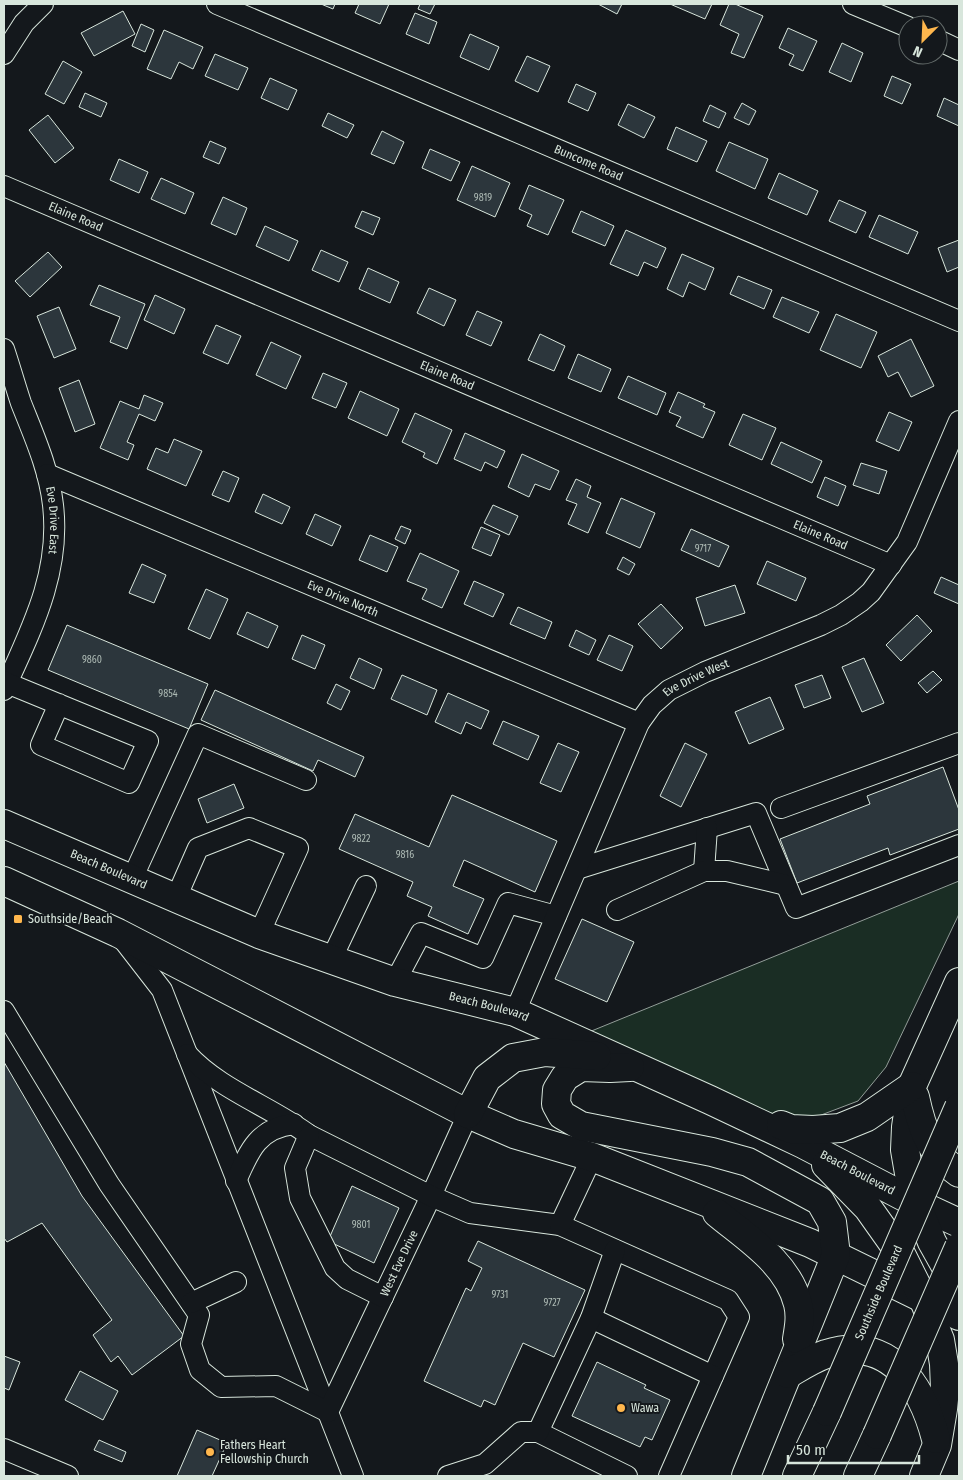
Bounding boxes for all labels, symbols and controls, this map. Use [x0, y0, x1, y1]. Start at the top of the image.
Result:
north arrow [898, 15, 948, 65]
text: N [911, 42, 925, 61]
street label: Buncome Road [552, 142, 625, 184]
house number: 9819 [474, 192, 492, 204]
street label: Elaine Road [46, 199, 105, 234]
street label: Elaine Road [418, 358, 476, 393]
street label: Eve Drive East [43, 485, 61, 555]
street label: Elaine Road [791, 517, 850, 553]
house number: 9717 [695, 543, 711, 555]
street label: Eve Drive North [305, 577, 381, 620]
house number: 9860 [82, 654, 102, 666]
street label: Eve Drive West [660, 656, 731, 699]
house number: 9854 [158, 688, 178, 700]
house number: 9822 [352, 833, 371, 845]
street label: Beach Boulevard [68, 846, 149, 892]
house number: 9816 [396, 849, 414, 861]
place label: Southside/Beach [28, 912, 113, 926]
marker: Southside/Beach [12, 913, 24, 925]
street label: Beach Boulevard [448, 989, 531, 1024]
street label: Beach Boulevard [818, 1147, 897, 1198]
house number: 9801 [352, 1219, 370, 1231]
street label: West Eve Drive [377, 1228, 421, 1298]
street label: Southside Boulevard [852, 1243, 905, 1342]
house number: 9731 [492, 1289, 508, 1301]
house number: 9727 [543, 1297, 561, 1309]
place label: Wawa [631, 1401, 659, 1415]
marker: Wawa [615, 1402, 627, 1414]
scale bar [788, 1432, 919, 1464]
place label: Fathers Heart Fellowship Church [220, 1438, 309, 1466]
text: 50 m [796, 1441, 826, 1459]
marker: Fathers Heart Fellowship Church [204, 1446, 216, 1458]

